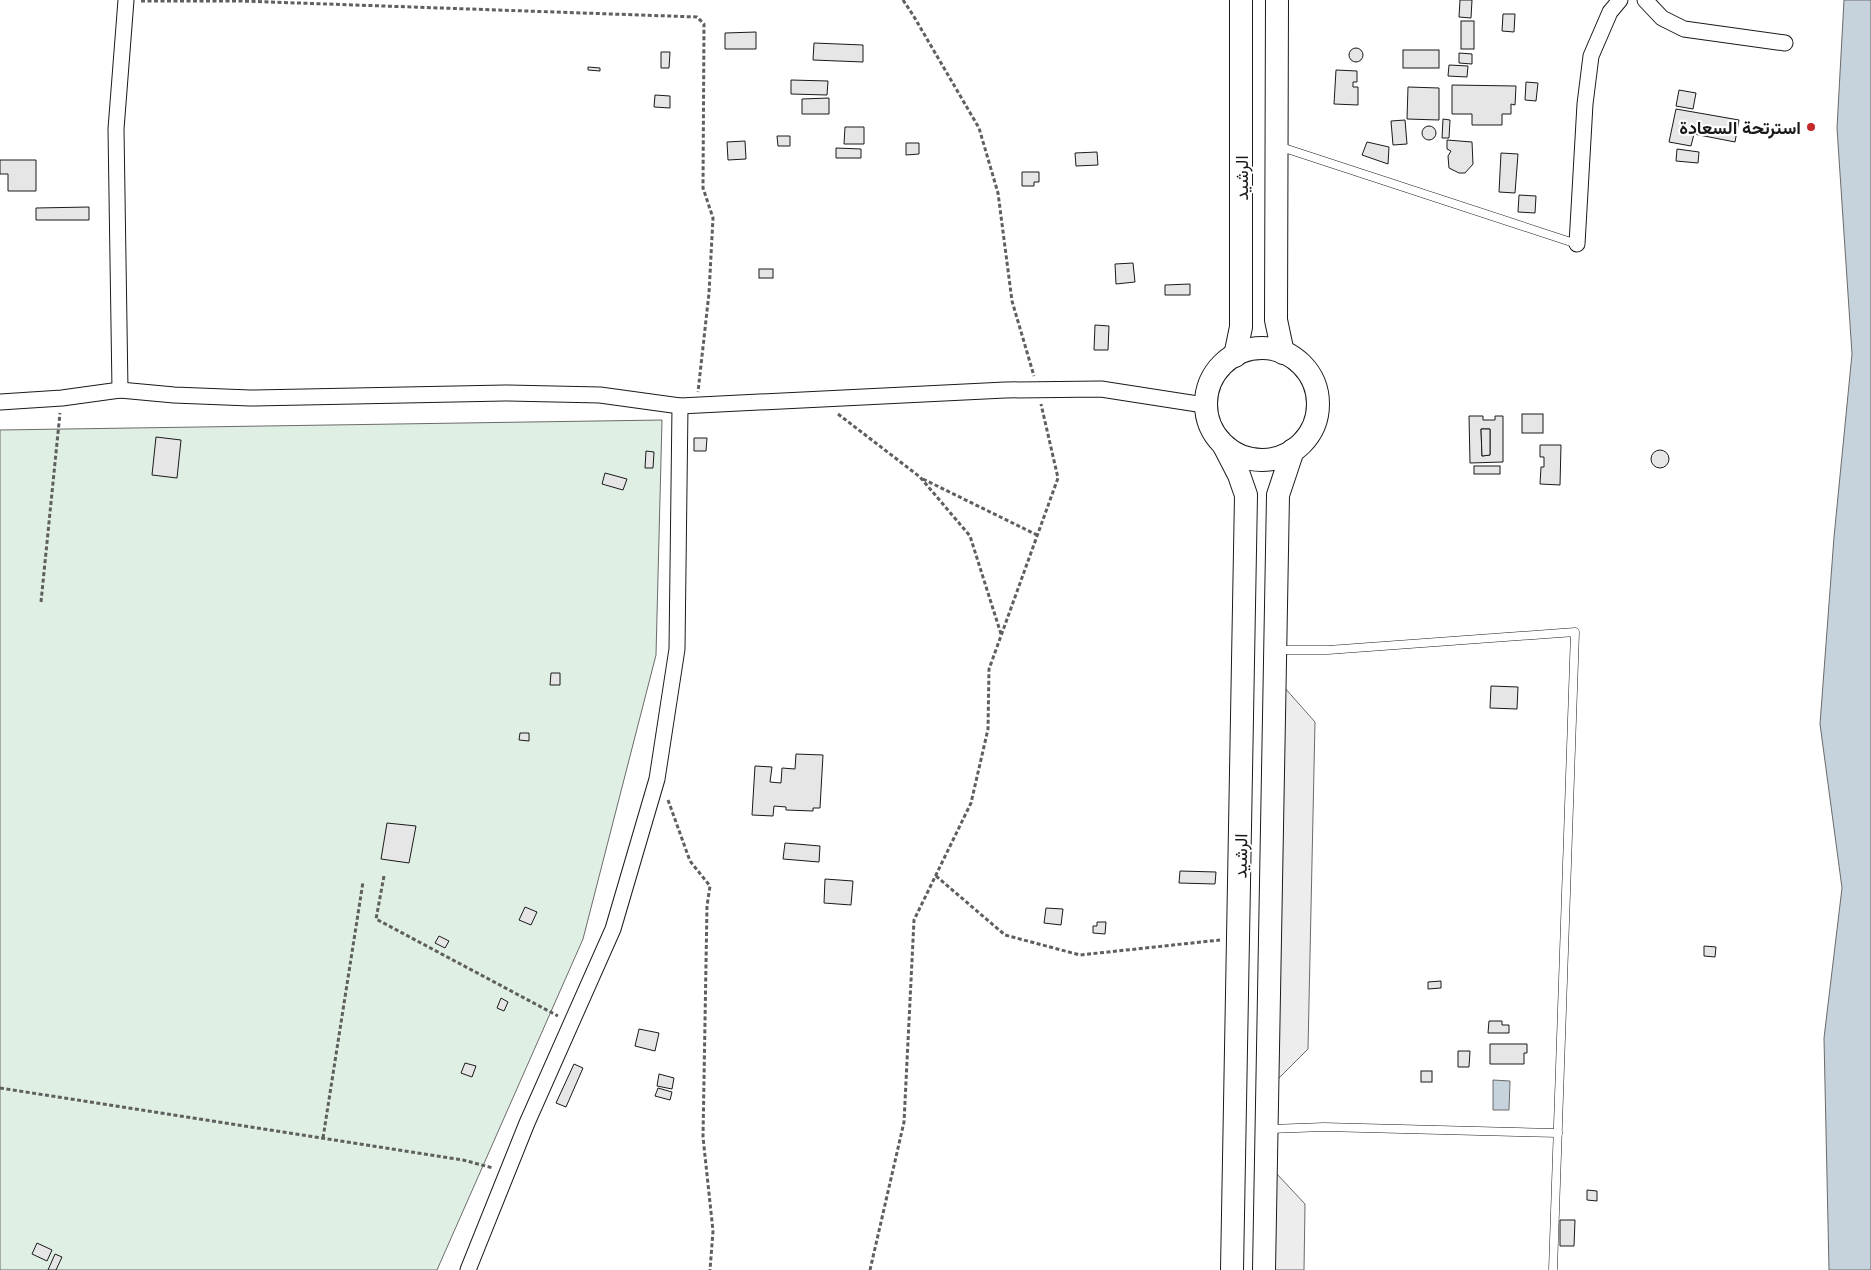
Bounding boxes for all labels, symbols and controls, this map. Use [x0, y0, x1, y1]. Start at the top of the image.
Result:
place label: استرتحة السعادة [1679, 115, 1801, 139]
marker: استرتحة السعادة [1805, 121, 1817, 133]
street label: الرشيد [1229, 155, 1253, 201]
street label: الرشيد [1228, 833, 1252, 879]

